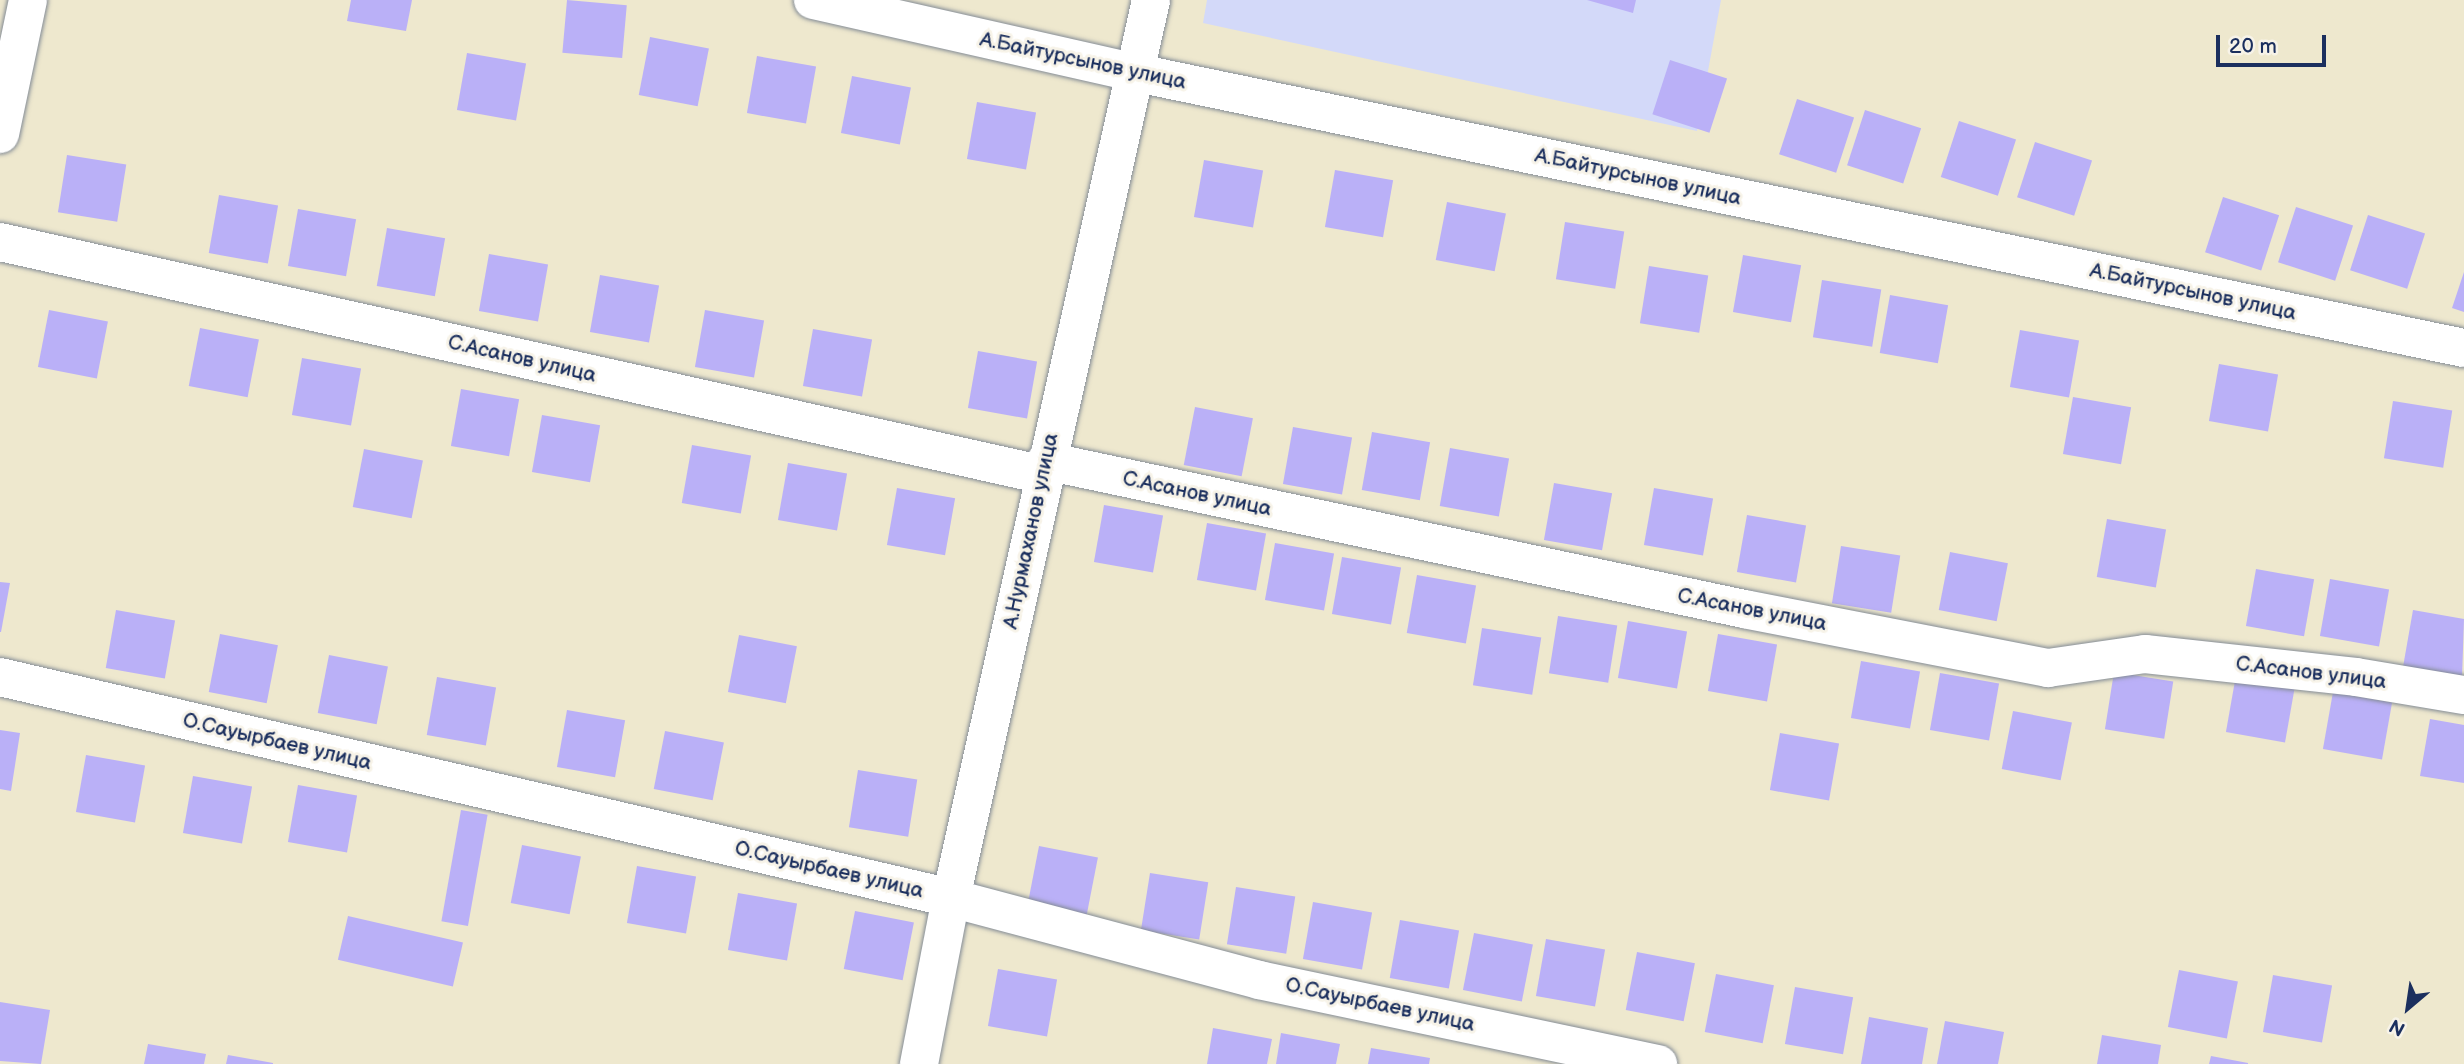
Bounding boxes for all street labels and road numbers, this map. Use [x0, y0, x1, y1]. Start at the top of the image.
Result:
street label: А.Байтурсынов улица [978, 27, 1188, 95]
street label: А.Байтурсынов улица [1533, 143, 1743, 211]
street label: А.Байтурсынов улица [2088, 258, 2298, 326]
street label: С.Асанов улица [445, 330, 599, 388]
street label: А.Нурмаханов улица [998, 431, 1064, 631]
street label: С.Асанов улица [1120, 466, 1274, 522]
street label: С.Асанов улица [1675, 583, 1829, 637]
street label: С.Асанов улица [2234, 651, 2388, 695]
street label: О.Сауырбаев улица [180, 708, 374, 776]
street label: О.Сауырбаев улица [732, 836, 926, 904]
street label: О.Сауырбаев улица [1283, 973, 1477, 1037]

